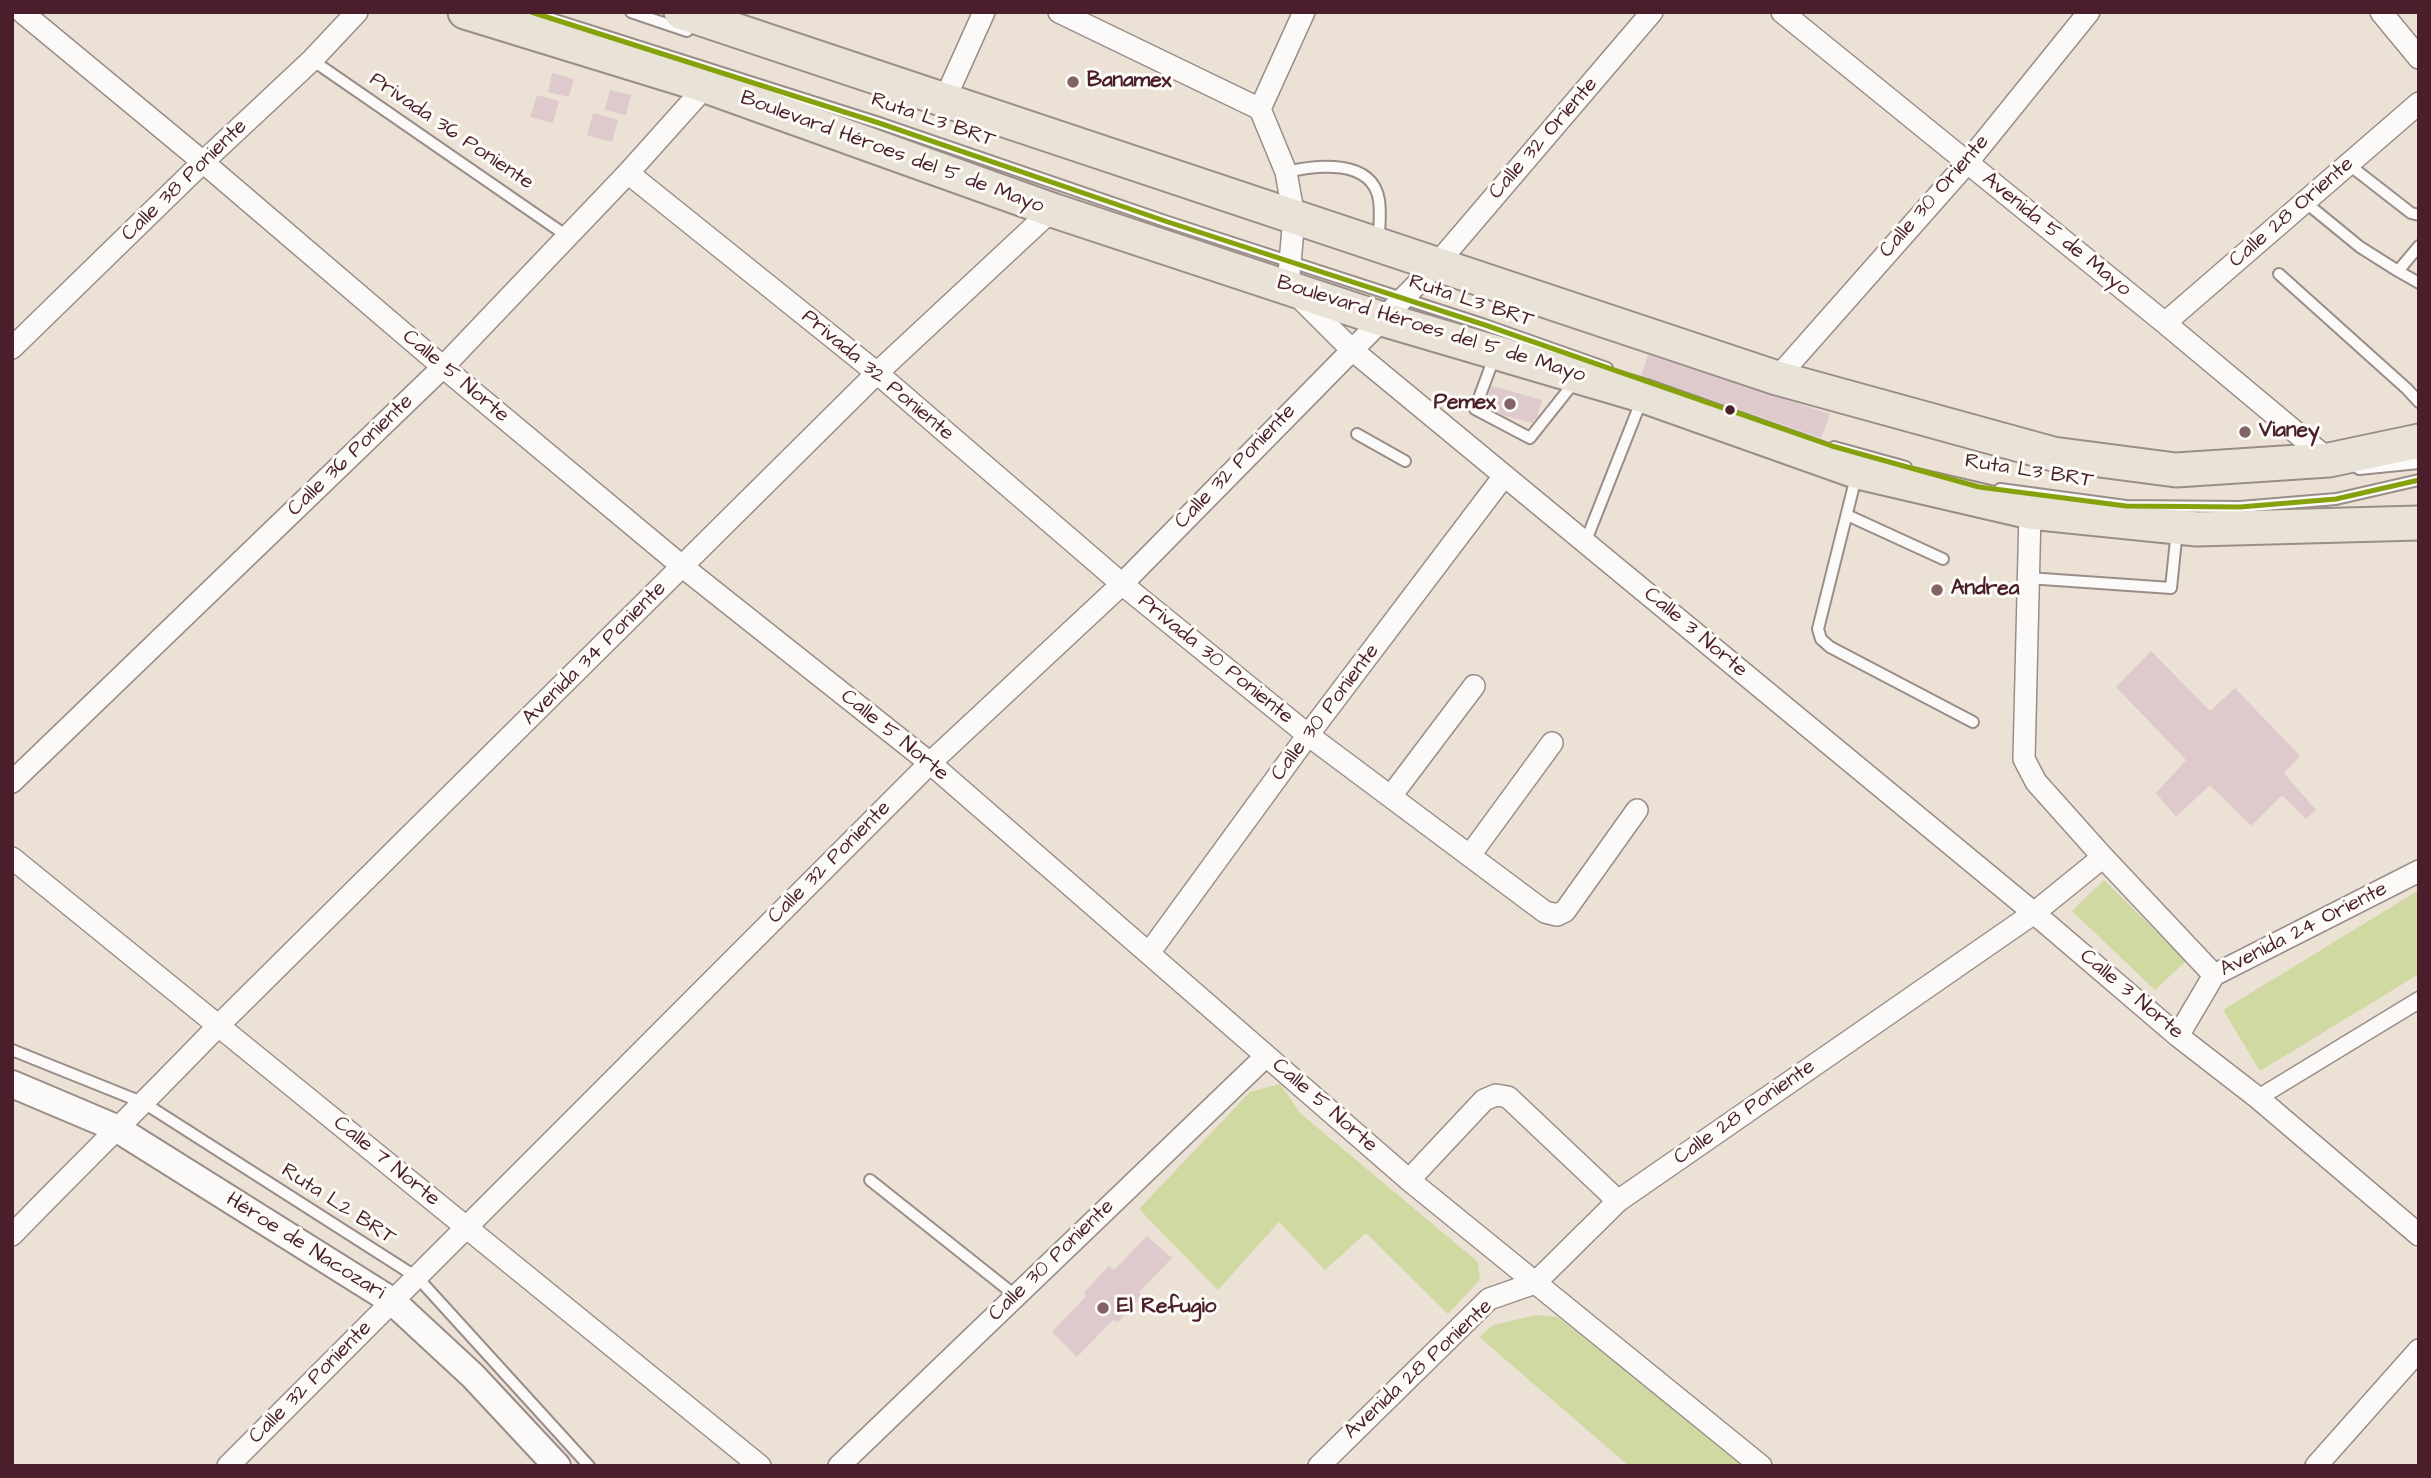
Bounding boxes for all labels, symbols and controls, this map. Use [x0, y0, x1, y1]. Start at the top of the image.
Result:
street label: Privada 36 Poniente [364, 68, 538, 196]
place label: Banamex [1087, 69, 1171, 95]
street label: Calle 32 Oriente [1484, 73, 1604, 205]
marker: Banamex [1065, 74, 1081, 90]
street label: Boulevard Héroes del 5 de Mayo [737, 86, 1047, 220]
street label: Ruta L3 BRT [868, 88, 998, 154]
street label: Calle 38 Poniente [117, 115, 253, 247]
street label: Calle 30 Oriente [1875, 130, 1995, 264]
street label: Calle 28 Oriente [2225, 152, 2359, 274]
street label: Avenida 5 de Mayo [1976, 167, 2136, 303]
street label: Ruta L3 BRT [1405, 270, 1537, 334]
street label: Boulevard Héroes del 5 de Mayo [1274, 271, 1588, 389]
street label: Privada 32 Poniente [796, 305, 958, 447]
street label: Calle 5 Norte [396, 325, 514, 429]
street label: Calle 36 Poniente [283, 390, 419, 522]
place label: Pemex [1434, 391, 1496, 417]
marker: Pemex [1502, 396, 1518, 412]
street label: Calle 32 Poniente [1170, 399, 1302, 535]
unlabelled marker [1723, 403, 1737, 417]
place label: Vianey [2259, 419, 2319, 445]
marker: Vianey [2237, 424, 2253, 440]
street label: Ruta L3 BRT [1963, 449, 2095, 495]
street label: Avenida 34 Poniente [518, 577, 672, 731]
place label: Andrea [1951, 577, 2019, 603]
street label: Calle 3 Norte [1638, 582, 1752, 684]
marker: Andrea [1929, 582, 1945, 598]
street label: Privada 30 Poniente [1132, 590, 1298, 730]
street label: Calle 30 Poniente [1266, 640, 1386, 786]
street label: Calle 5 Norte [835, 685, 953, 787]
street label: Calle 32 Poniente [763, 796, 897, 930]
street label: Avenida 24 Oriente [2216, 877, 2392, 983]
street label: Calle 3 Norte [2074, 944, 2188, 1046]
street label: Calle 5 Norte [1266, 1053, 1382, 1159]
street label: Calle 28 Poniente [1670, 1055, 1820, 1171]
street label: Calle 7 Norte [328, 1111, 444, 1213]
street label: Ruta L2 BRT [276, 1159, 400, 1251]
street label: Héroe de Nacozari [221, 1188, 389, 1306]
street label: Calle 30 Poniente [984, 1195, 1120, 1327]
place label: El Refugio [1117, 1295, 1216, 1321]
street label: Avenida 28 Poniente [1340, 1295, 1498, 1445]
marker: El Refugio [1095, 1300, 1111, 1316]
street label: Calle 32 Poniente [244, 1316, 378, 1450]

